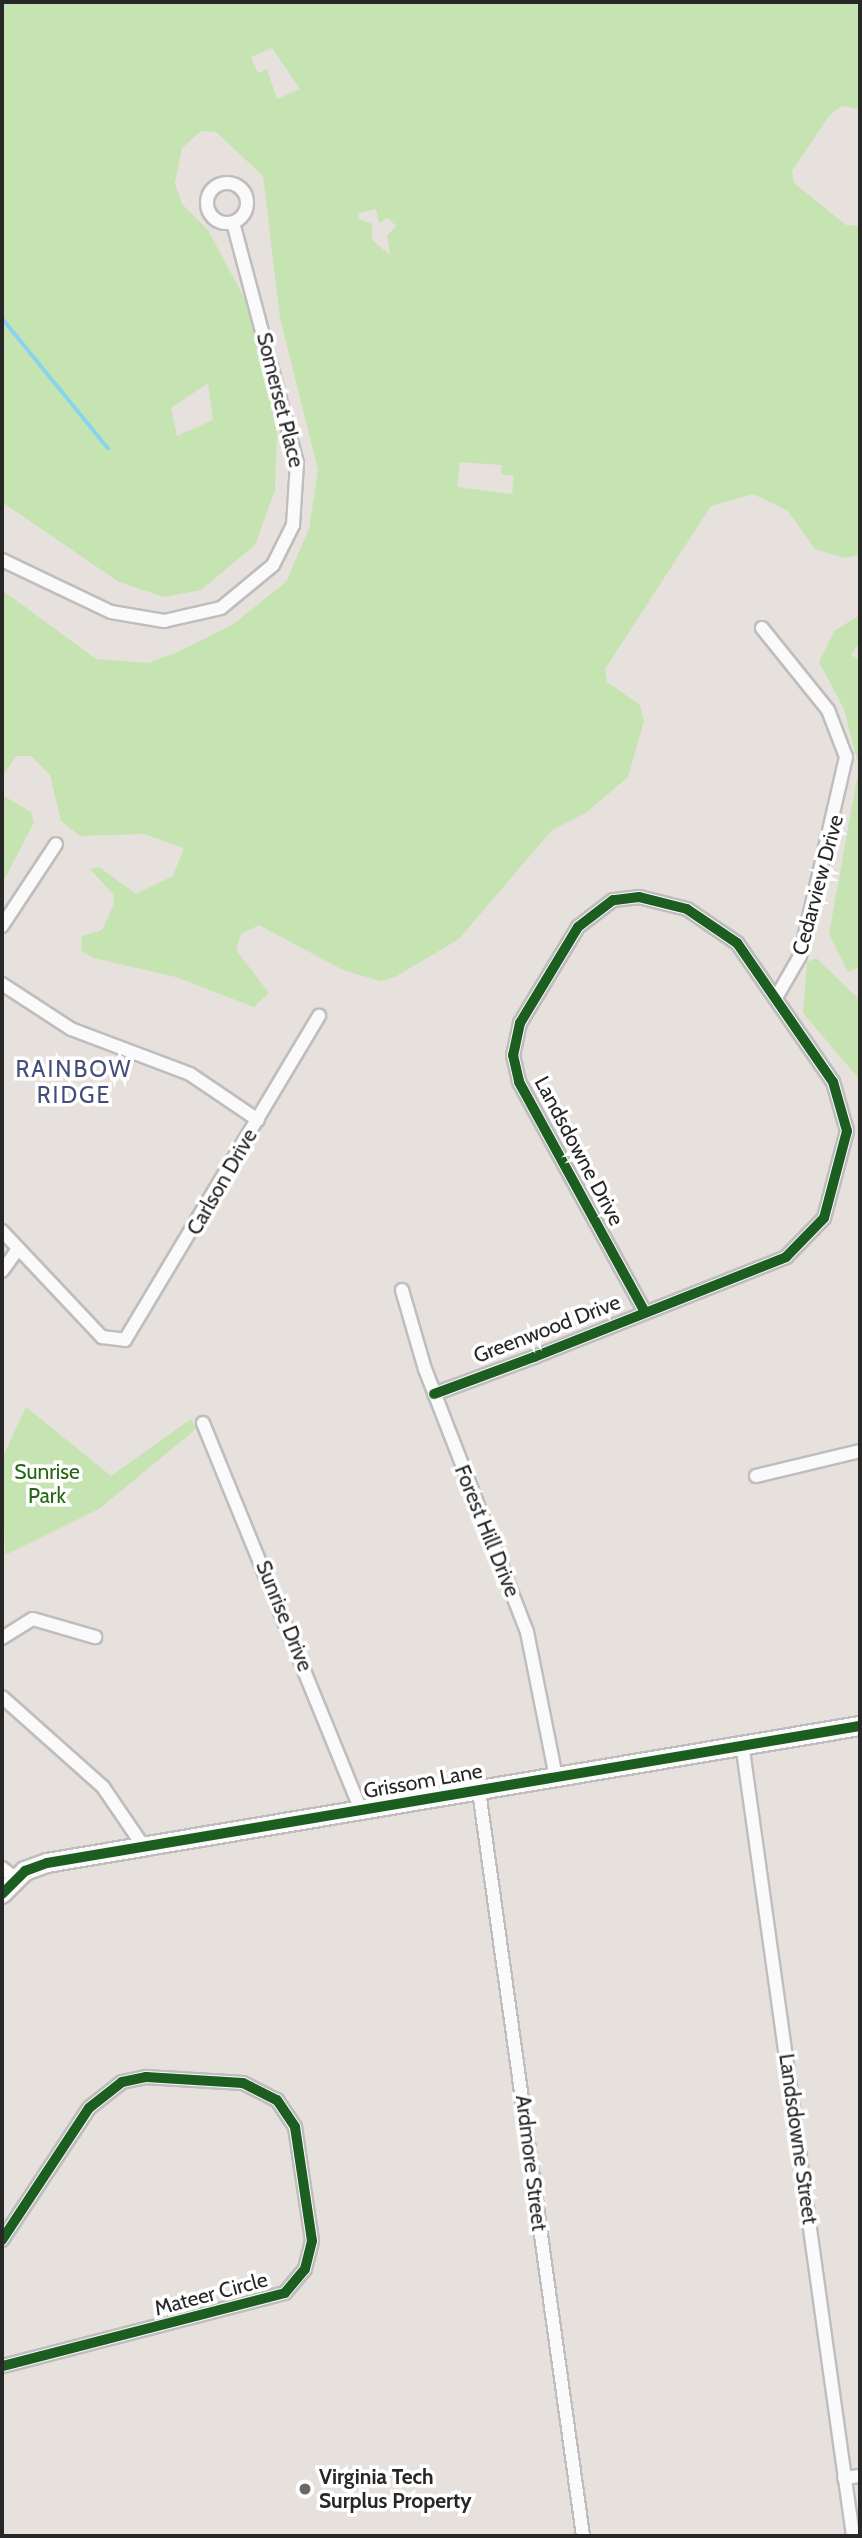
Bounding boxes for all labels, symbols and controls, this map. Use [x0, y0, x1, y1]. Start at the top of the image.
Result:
street label: Somerset Place [251, 330, 309, 470]
street label: Cedarview Drive [787, 812, 849, 958]
district label: RAINBOW RIDGE [16, 1055, 132, 1109]
street label: Landsdowne Drive [529, 1072, 629, 1230]
street label: Carlson Drive [181, 1124, 263, 1240]
street label: Greenwood Drive [470, 1289, 624, 1369]
park label: Sunrise Park [14, 1459, 80, 1509]
street label: Forest Hill Drive [449, 1461, 525, 1601]
street label: Sunrise Drive [250, 1557, 318, 1675]
street label: Grissom Lane [362, 1758, 484, 1804]
street label: Landsdowne Street [774, 2052, 822, 2226]
street label: Ardmore Street [510, 2094, 552, 2232]
street label: Mateer Circle [152, 2267, 270, 2321]
place label: Virginia Tech Surplus Property [319, 2464, 472, 2514]
marker: Virginia Tech Surplus Property [297, 2481, 313, 2497]

